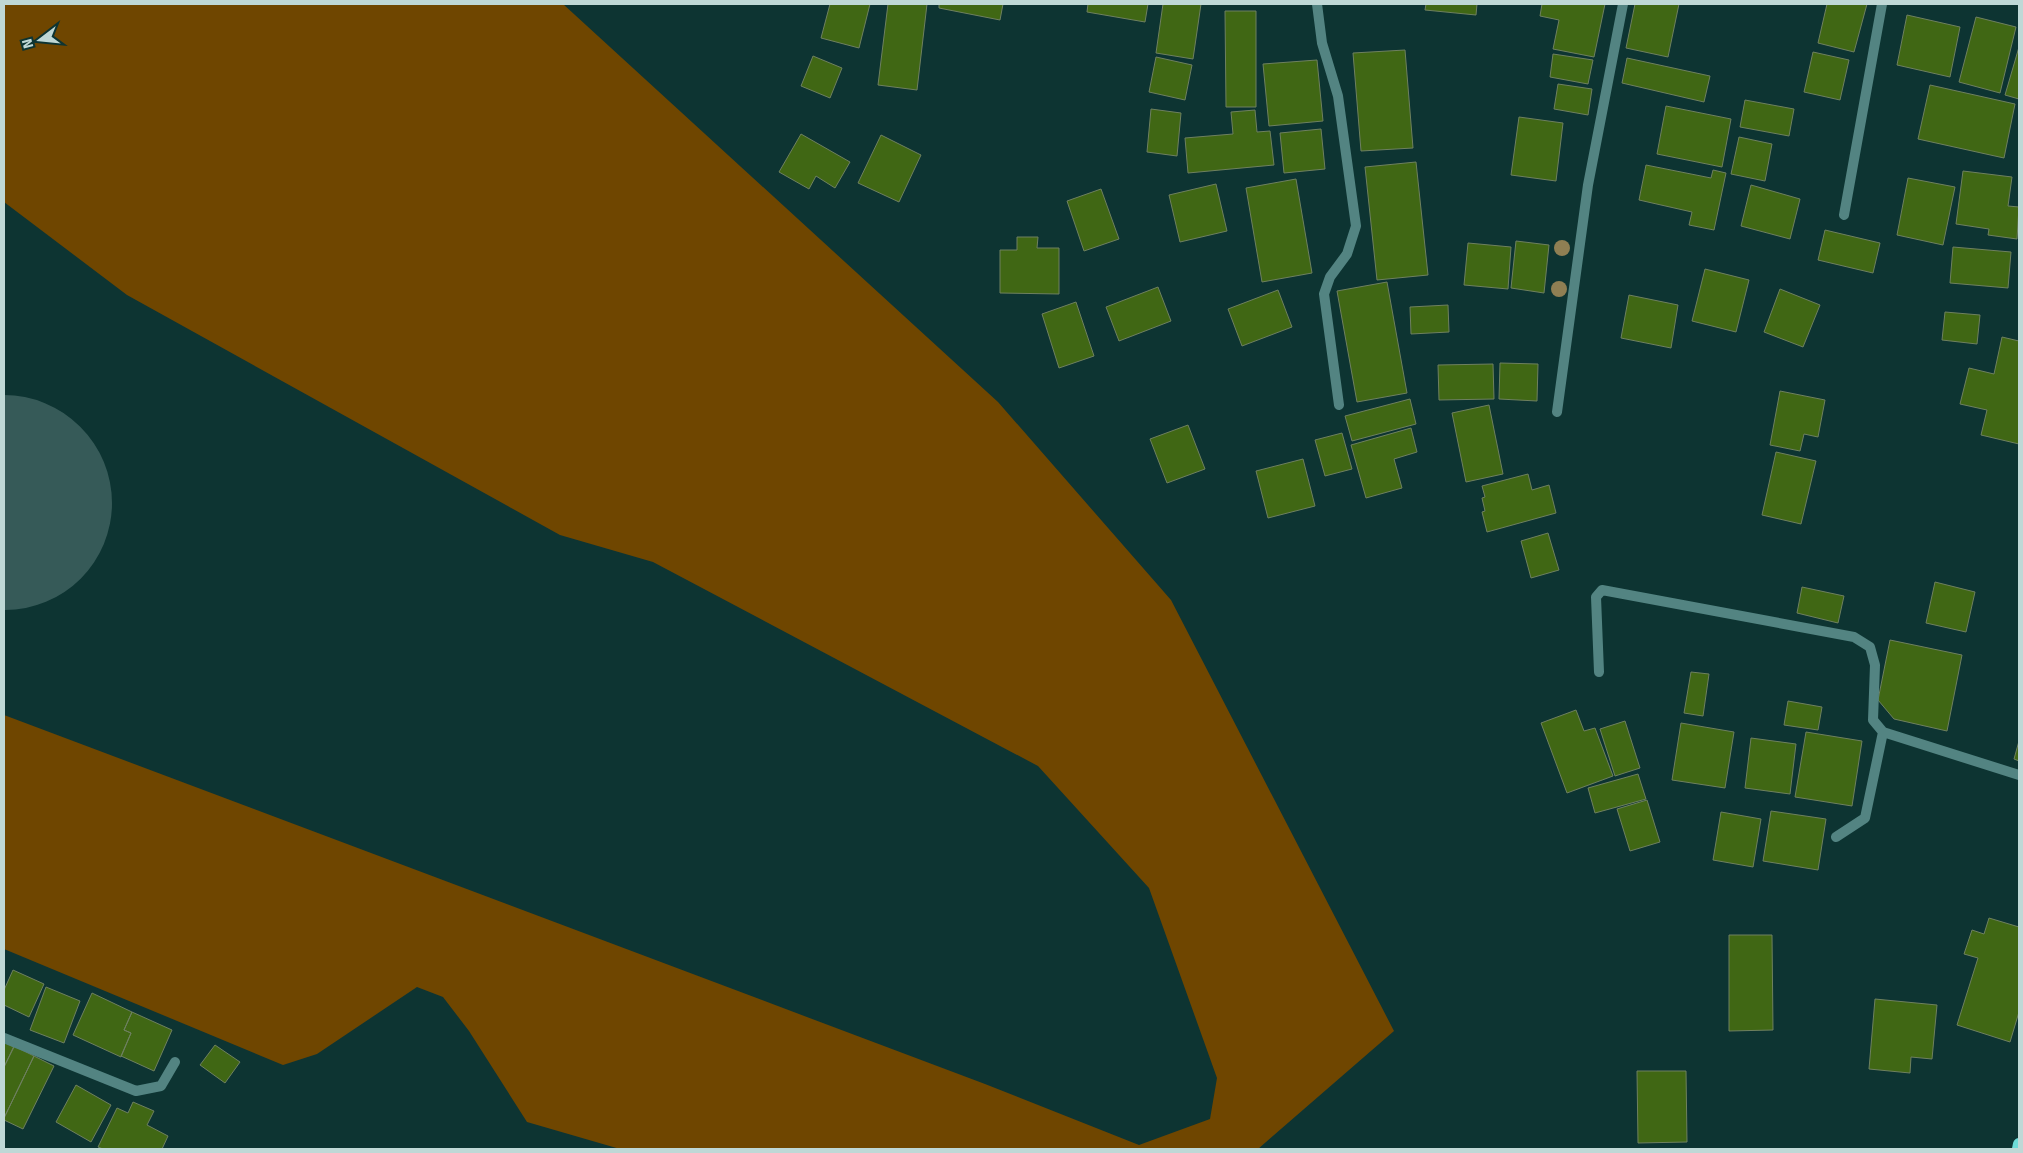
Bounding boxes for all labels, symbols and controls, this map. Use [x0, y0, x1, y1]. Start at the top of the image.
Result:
north arrow [15, 15, 65, 65]
text: N [19, 37, 37, 50]

